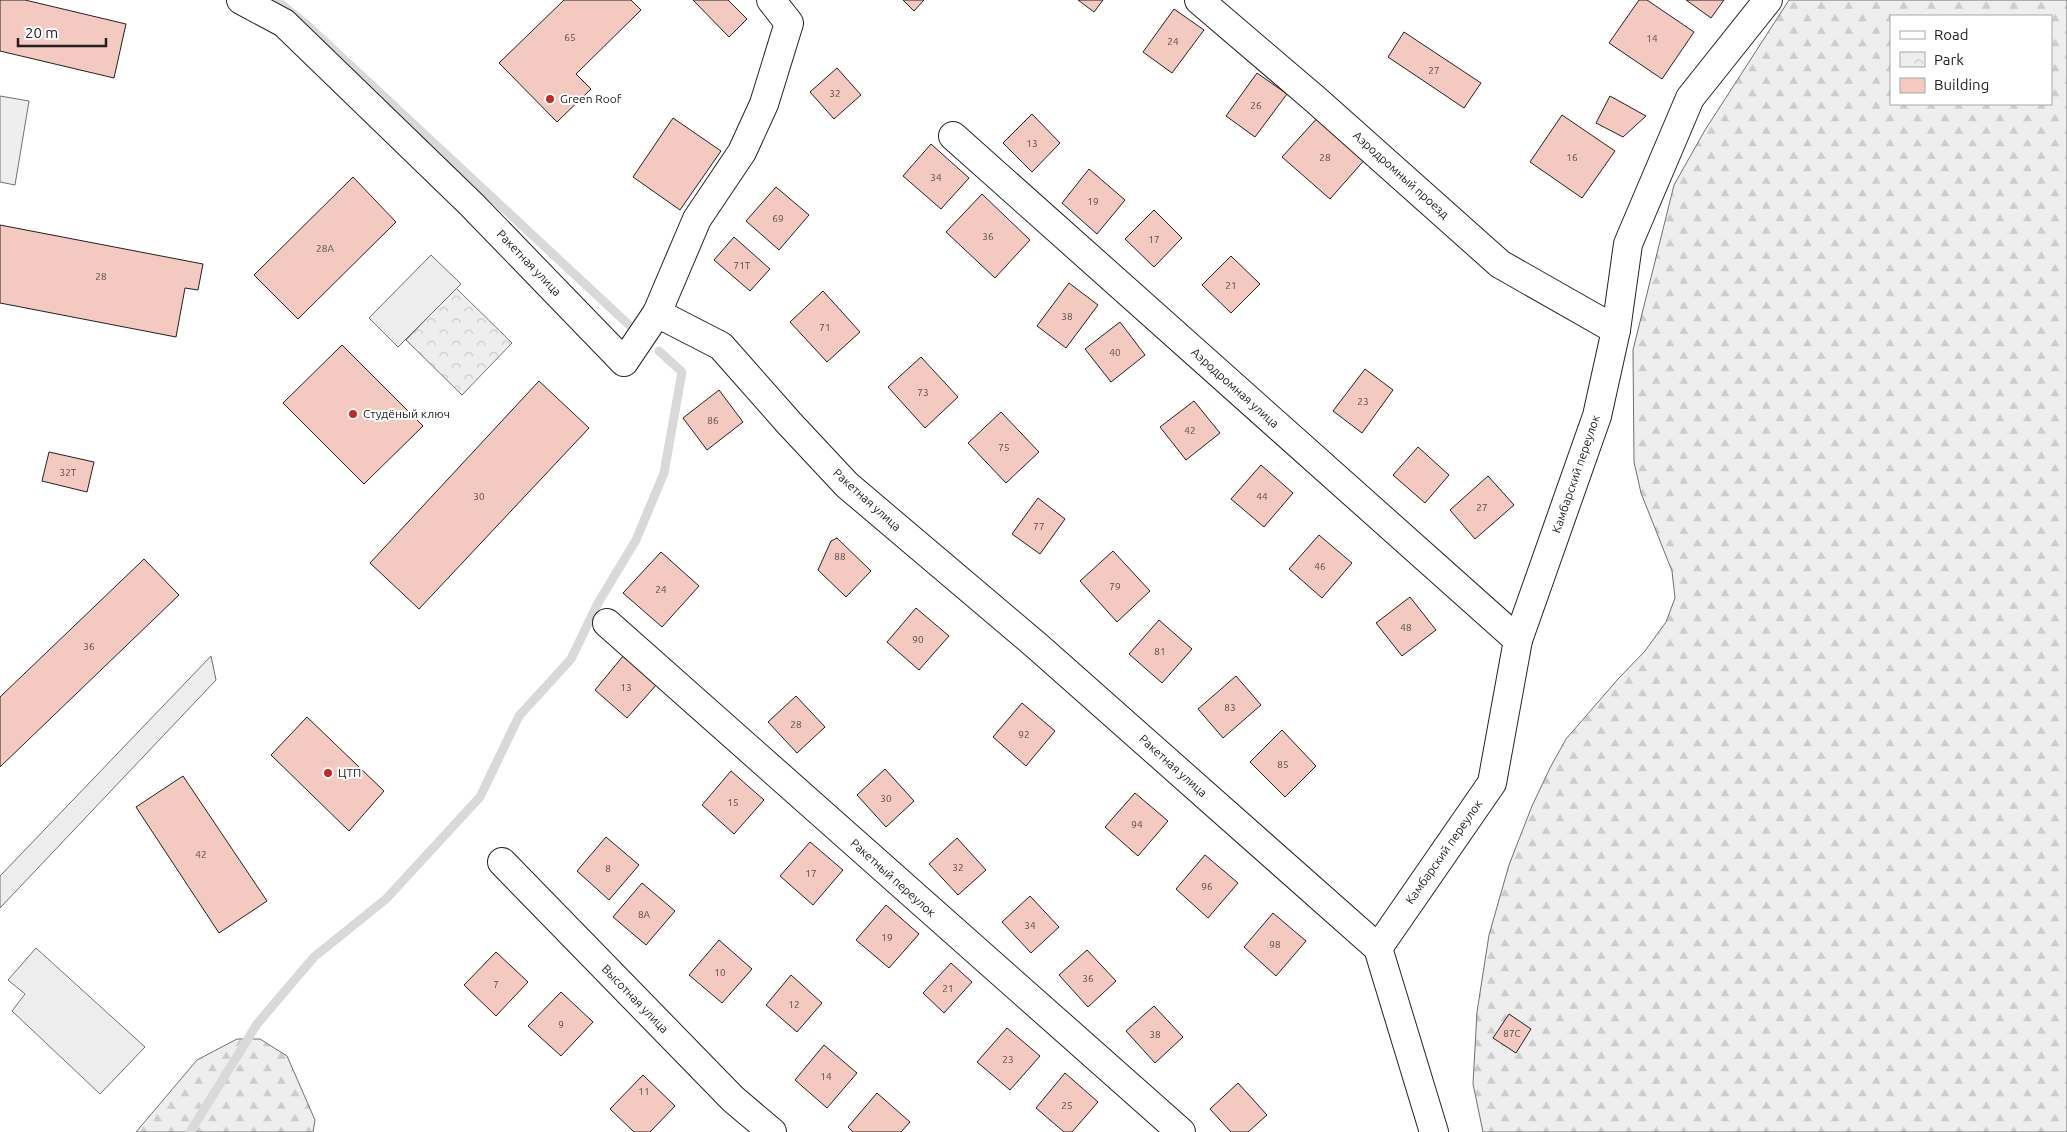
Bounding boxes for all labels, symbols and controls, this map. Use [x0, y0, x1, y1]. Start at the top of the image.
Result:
scale bar [18, 15, 105, 47]
legend [1890, 15, 2052, 105]
text: 20 m [25, 24, 58, 41]
text: Road [1934, 26, 1969, 43]
house number: 65 [564, 32, 576, 43]
house number: 14 [1646, 33, 1658, 44]
house number: 24 [1167, 36, 1179, 47]
text: Park [1934, 51, 1964, 68]
house number: 27 [1428, 65, 1440, 76]
text: Building [1934, 76, 1989, 93]
house number: 32 [829, 88, 841, 99]
place label: Green Roof [560, 92, 622, 105]
marker: Green Roof [544, 93, 556, 105]
house number: 26 [1250, 100, 1262, 111]
street label: Аэродромный проезд [1351, 128, 1452, 221]
house number: 13 [1026, 138, 1038, 149]
house number: 28 [1319, 152, 1331, 163]
house number: 16 [1566, 152, 1578, 163]
house number: 34 [930, 172, 942, 183]
house number: 19 [1087, 196, 1099, 207]
house number: 69 [772, 213, 784, 224]
street label: Ракетная улица [495, 227, 564, 298]
house number: 36 [982, 231, 994, 242]
house number: 17 [1148, 234, 1160, 245]
house number: 28А [316, 243, 334, 254]
house number: 71Т [734, 260, 751, 271]
house number: 28 [95, 271, 107, 282]
house number: 21 [1225, 280, 1237, 291]
house number: 38 [1061, 311, 1073, 322]
house number: 71 [819, 322, 831, 333]
street label: Аэродромная улица [1189, 345, 1282, 430]
house number: 40 [1109, 347, 1121, 358]
house number: 73 [917, 387, 929, 398]
house number: 23 [1357, 396, 1369, 407]
place label: Студёный ключ [363, 407, 450, 420]
marker: Студёный ключ [347, 408, 359, 420]
street label: Камбарский переулок [1549, 413, 1602, 535]
house number: 86 [707, 415, 719, 426]
house number: 42 [1184, 425, 1196, 436]
house number: 75 [998, 442, 1010, 453]
street label: Ракетная улица [831, 466, 904, 533]
house number: 32Т [60, 467, 77, 478]
house number: 30 [473, 491, 485, 502]
house number: 44 [1256, 491, 1268, 502]
house number: 27 [1476, 502, 1488, 513]
house number: 77 [1033, 521, 1045, 532]
house number: 88 [834, 551, 846, 562]
house number: 46 [1314, 561, 1326, 572]
house number: 79 [1109, 581, 1121, 592]
house number: 24 [655, 584, 667, 595]
house number: 48 [1400, 622, 1412, 633]
house number: 90 [912, 634, 924, 645]
house number: 36 [83, 641, 95, 652]
house number: 81 [1154, 646, 1166, 657]
house number: 13 [620, 682, 632, 693]
house number: 83 [1224, 702, 1236, 713]
house number: 28 [790, 719, 802, 730]
house number: 92 [1018, 729, 1030, 740]
street label: Ракетная улица [1137, 732, 1210, 799]
house number: 85 [1277, 759, 1289, 770]
place label: ЦТП [338, 766, 361, 779]
marker: ЦТП [322, 767, 334, 779]
house number: 30 [880, 793, 892, 804]
house number: 15 [727, 797, 739, 808]
street label: Камбарский переулок [1403, 797, 1484, 906]
house number: 94 [1131, 819, 1143, 830]
street label: Ракетный переулок [848, 836, 939, 919]
house number: 42 [195, 849, 207, 860]
house number: 32 [952, 862, 964, 873]
house number: 8 [605, 863, 611, 874]
house number: 17 [805, 868, 817, 879]
house number: 96 [1201, 881, 1213, 892]
house number: 8А [638, 909, 651, 920]
house number: 34 [1024, 920, 1036, 931]
house number: 19 [881, 932, 893, 943]
house number: 98 [1269, 939, 1281, 950]
street label: Высотная улица [600, 962, 671, 1035]
house number: 10 [714, 967, 726, 978]
house number: 36 [1082, 973, 1094, 984]
house number: 7 [493, 979, 499, 990]
house number: 21 [942, 983, 954, 994]
house number: 12 [788, 999, 800, 1010]
house number: 9 [558, 1019, 564, 1030]
house number: 87С [1503, 1028, 1521, 1039]
house number: 38 [1149, 1029, 1161, 1040]
house number: 23 [1002, 1054, 1014, 1065]
house number: 14 [820, 1071, 832, 1082]
house number: 11 [638, 1086, 650, 1097]
house number: 25 [1061, 1100, 1073, 1111]

